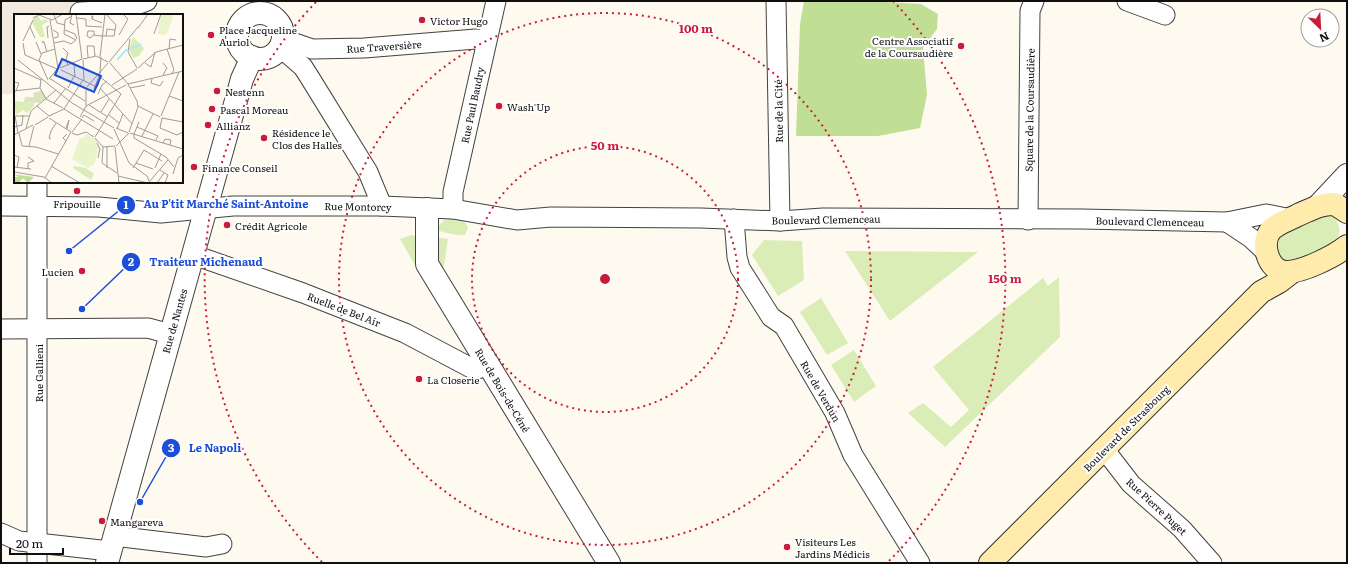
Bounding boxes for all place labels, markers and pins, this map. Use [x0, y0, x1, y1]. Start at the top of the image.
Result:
place label: Victor Hugo [430, 13, 488, 28]
marker: Victor Hugo [417, 15, 427, 25]
place label: Place Jacqueline Auriol [219, 22, 297, 49]
marker: Place Jacqueline Auriol [206, 30, 216, 40]
place label: Centre Associatif de la Coursaudière [865, 33, 954, 60]
marker: Centre Associatif de la Coursaudière [956, 41, 966, 51]
place label: Nestenn [225, 84, 265, 99]
marker: Nestenn [212, 86, 222, 96]
place label: Wash'Up [507, 99, 550, 114]
marker: Wash'Up [494, 101, 504, 111]
place label: Pascal Moreau [220, 102, 289, 117]
marker: Pascal Moreau [207, 104, 217, 114]
place label: Allianz [216, 118, 250, 133]
marker: Allianz [203, 120, 213, 130]
place label: Résidence le Clos des Halles [272, 125, 342, 152]
marker: Résidence le Clos des Halles [259, 133, 269, 143]
place label: Finance Conseil [202, 160, 278, 175]
marker: Finance Conseil [189, 162, 199, 172]
marker: Fripouille [72, 186, 82, 196]
callout: Au P'tit Marché Saint-Antoine [116, 193, 317, 216]
place label: Fripouille [53, 196, 101, 211]
place label: Crédit Agricole [235, 218, 307, 233]
marker: Crédit Agricole [222, 220, 232, 230]
callout: Traiteur Michenaud [121, 251, 270, 274]
place label: Lucien [41, 264, 74, 279]
marker: Lucien [77, 266, 87, 276]
centre of rings [598, 272, 612, 286]
place label: La Closerie [427, 372, 479, 387]
marker: La Closerie [414, 374, 424, 384]
callout: Le Napoli [161, 436, 249, 459]
place label: Mangareva [110, 514, 164, 529]
marker: Mangareva [97, 516, 107, 526]
place label: Visiteurs Les Jardins Médicis [795, 534, 870, 561]
marker: Visiteurs Les Jardins Médicis [782, 542, 792, 552]

